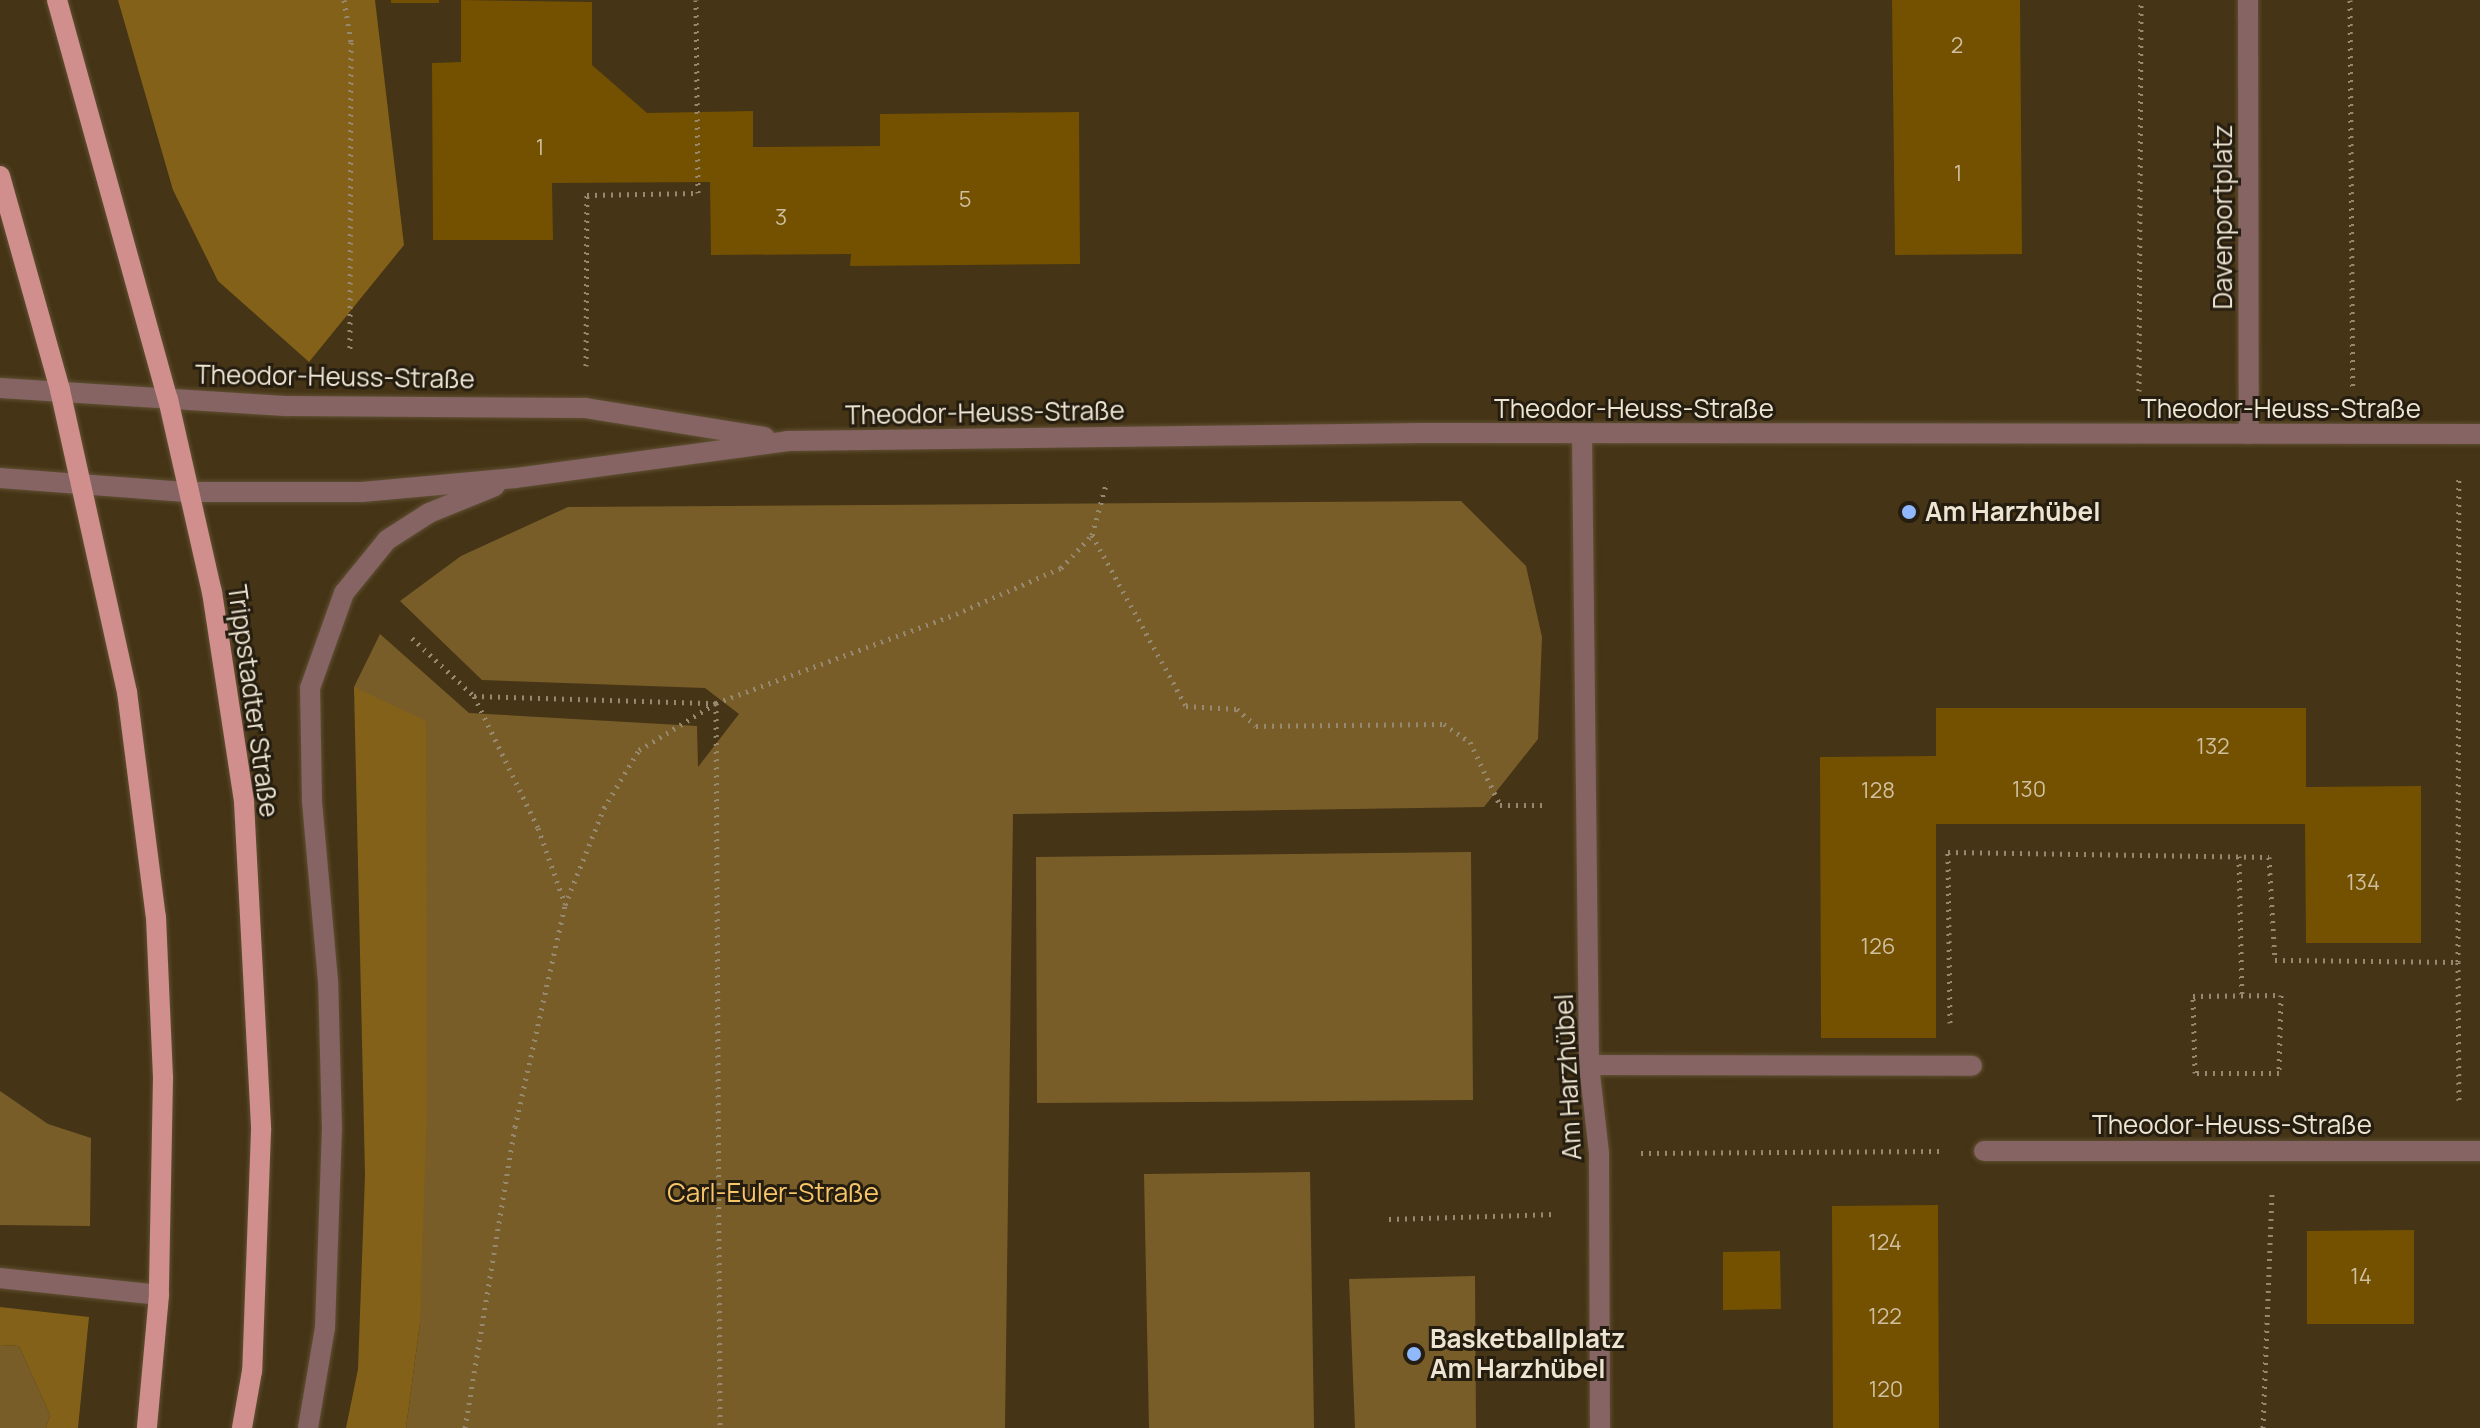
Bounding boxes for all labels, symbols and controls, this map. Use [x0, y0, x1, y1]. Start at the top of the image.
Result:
house number: 2 [1951, 33, 1963, 59]
street label: Davenportplatz [2207, 125, 2239, 309]
house number: 1 [536, 135, 544, 161]
house number: 1 [1954, 161, 1962, 187]
house number: 5 [959, 187, 971, 213]
house number: 3 [775, 205, 787, 231]
street label: Theodor-Heuss-Straße [195, 359, 475, 395]
street label: Theodor-Heuss-Straße [1494, 393, 1774, 425]
street label: Theodor-Heuss-Straße [2141, 393, 2421, 425]
street label: Theodor-Heuss-Straße [845, 395, 1125, 431]
place label: Am Harzhübel [1925, 496, 2100, 528]
marker: Am Harzhübel [1900, 503, 1918, 521]
street label: Trippstadter Straße [221, 583, 285, 819]
house number: 132 [2196, 734, 2230, 760]
house number: 130 [2012, 777, 2046, 803]
house number: 128 [1861, 778, 1895, 804]
house number: 134 [2346, 870, 2380, 896]
house number: 126 [1861, 934, 1895, 960]
street label: Am Harzhübel [1548, 993, 1588, 1161]
street label: Theodor-Heuss-Straße [2092, 1109, 2372, 1141]
park label: Carl-Euler-Straße [667, 1177, 879, 1209]
house number: 124 [1868, 1230, 1902, 1256]
house number: 14 [2350, 1264, 2372, 1290]
house number: 122 [1868, 1304, 1902, 1330]
place label: Basketballplatz Am Harzhübel [1430, 1323, 1625, 1384]
marker: Basketballplatz Am Harzhübel [1405, 1345, 1423, 1363]
house number: 120 [1869, 1377, 1903, 1403]

